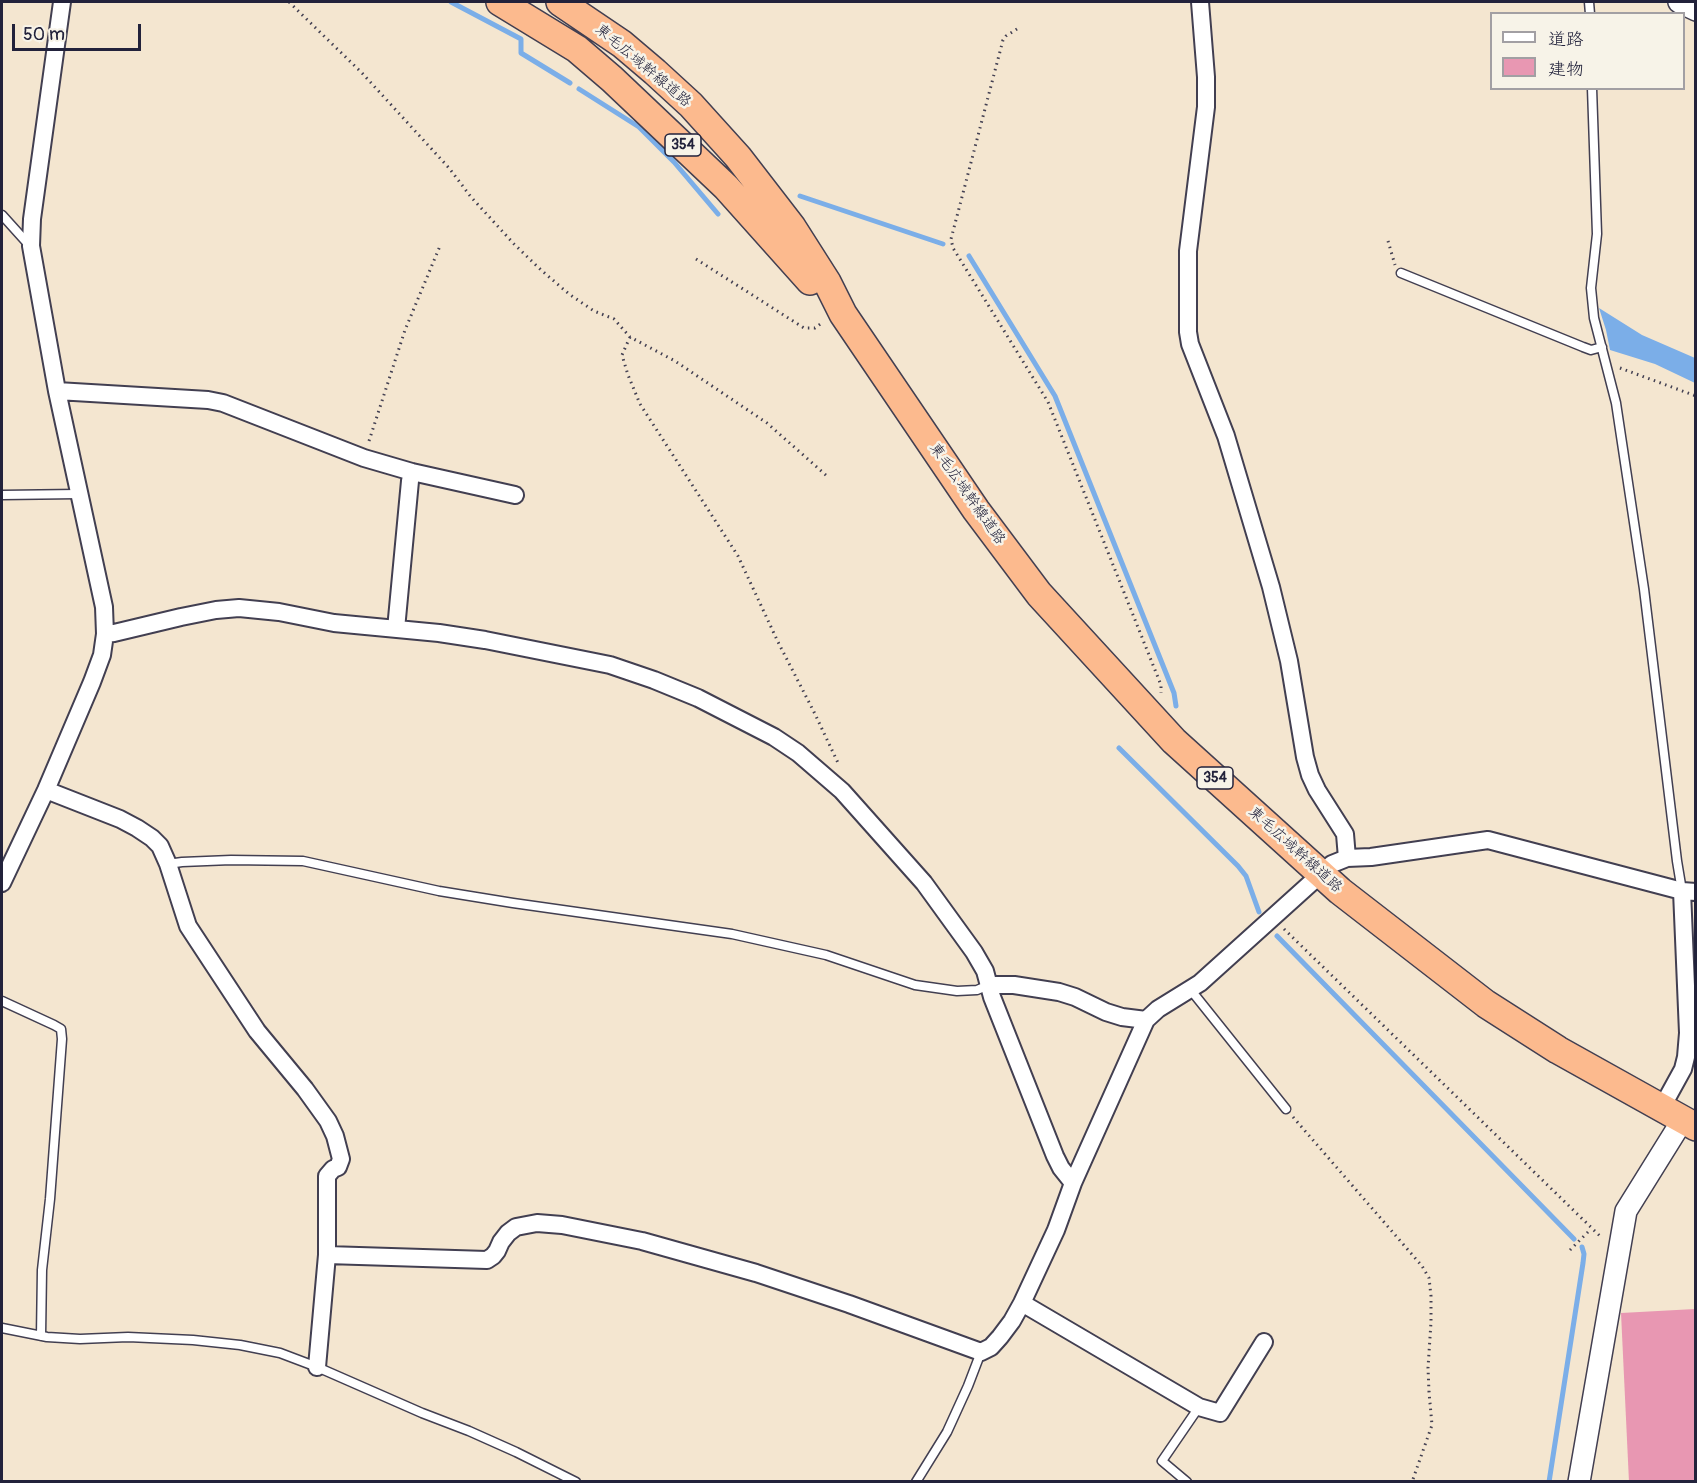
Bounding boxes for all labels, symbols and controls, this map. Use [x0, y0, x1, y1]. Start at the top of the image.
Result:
scale bar [15, 12, 144, 50]
legend [1490, 12, 1685, 90]
street label: 東毛広域幹線道路 [591, 21, 695, 111]
text: 50 m [23, 23, 65, 46]
text: 道路 [1548, 28, 1584, 51]
text: 建物 [1548, 58, 1584, 81]
road number: 354 [665, 134, 701, 156]
street label: 東毛広域幹線道路 [925, 440, 1009, 548]
road number: 354 [1197, 767, 1233, 789]
street label: 東毛広域幹線道路 [1244, 803, 1346, 897]

